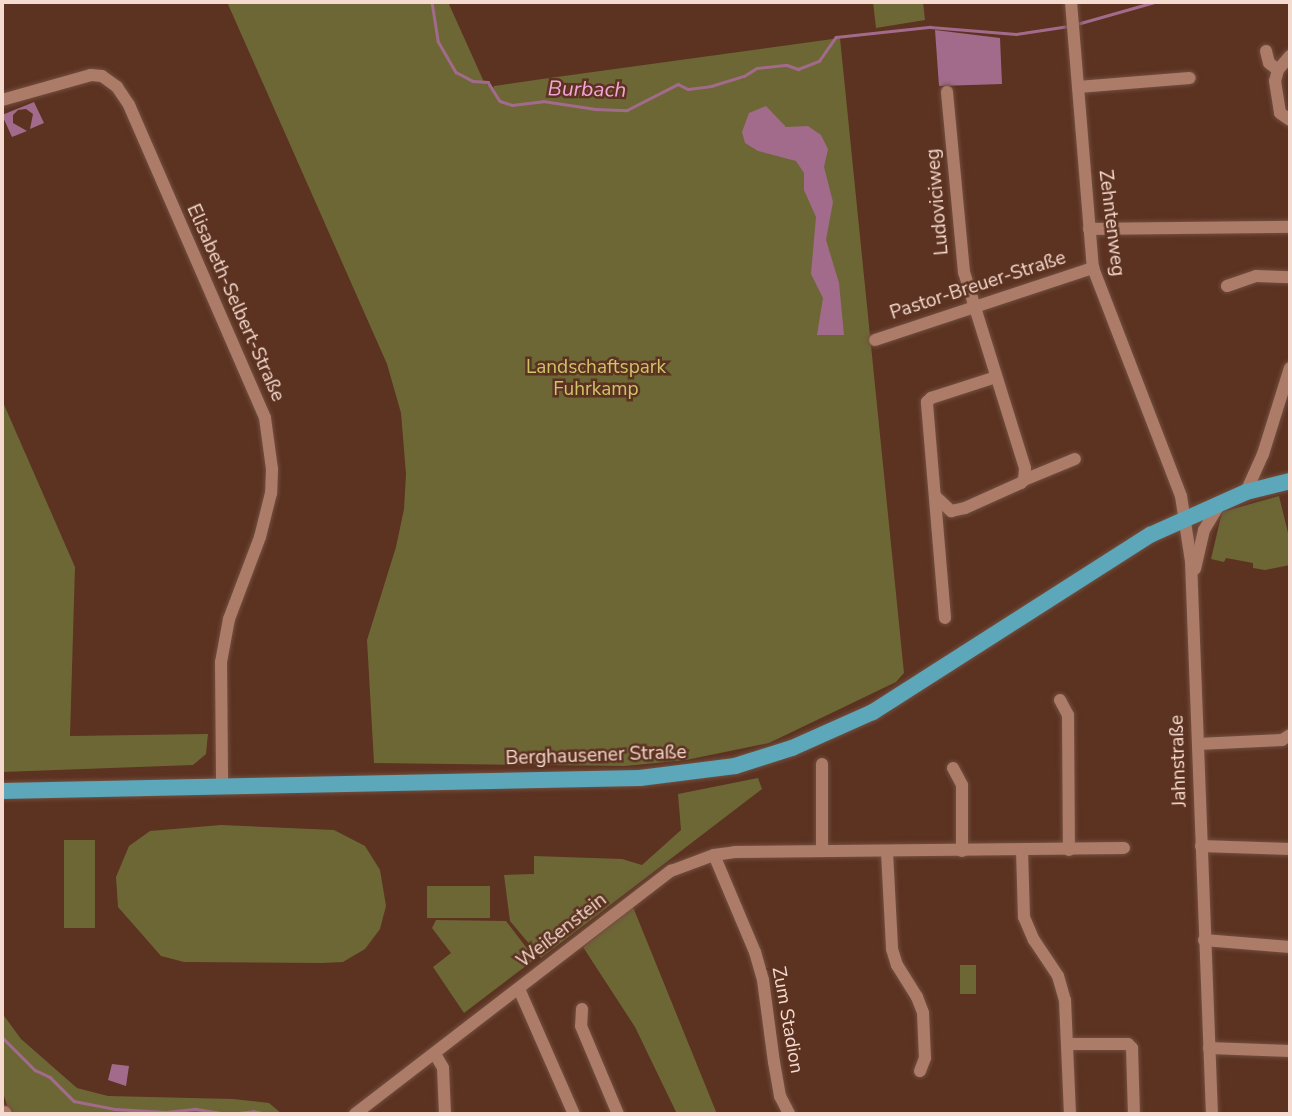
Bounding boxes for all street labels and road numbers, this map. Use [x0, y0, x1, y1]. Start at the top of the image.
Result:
street label: Ludoviciweg [922, 148, 954, 256]
street label: Zehntenweg [1093, 168, 1129, 278]
street label: Elisabeth-Selbert-Straße [181, 201, 289, 405]
street label: Pastor-Breuer-Straße [887, 247, 1069, 325]
street label: Jahnstraße [1166, 715, 1192, 807]
street label: Berghausener Straße [505, 741, 687, 771]
street label: Weißenstein [513, 889, 611, 973]
street label: Zum Stadion [766, 965, 808, 1075]

